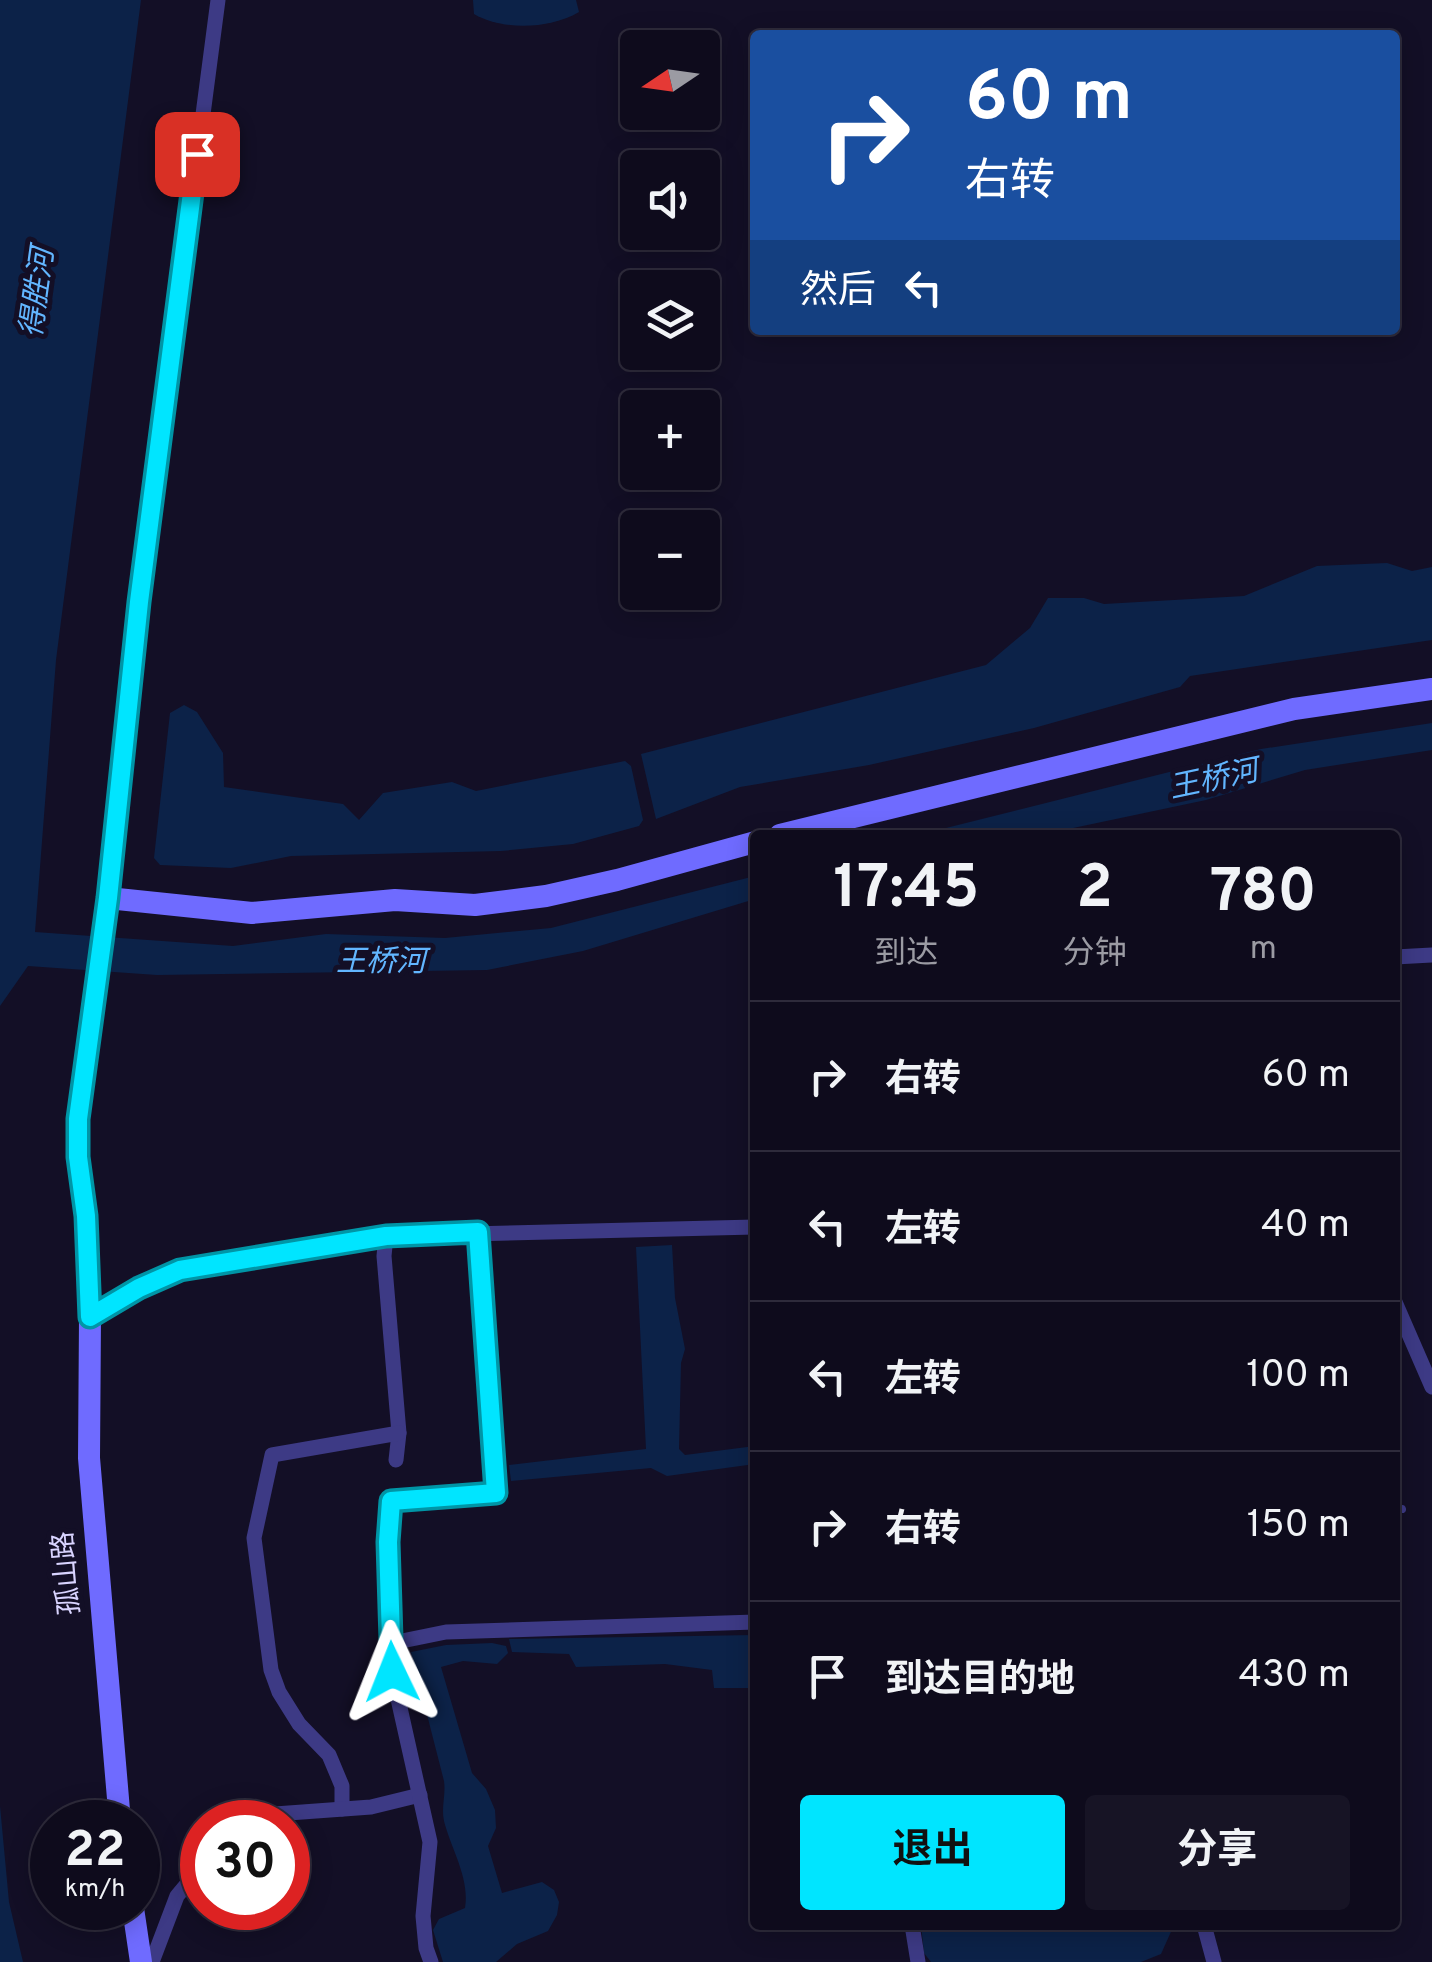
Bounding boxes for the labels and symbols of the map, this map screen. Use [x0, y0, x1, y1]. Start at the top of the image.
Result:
north arrow [620, 30, 720, 130]
pin [155, 112, 240, 197]
water label: 得胜河 [14, 241, 64, 340]
water label: 王桥河 [1166, 753, 1267, 808]
water label: 王桥河 [336, 945, 431, 982]
street label: 孤山路 [46, 1530, 90, 1616]
position arrow [340, 1620, 444, 1724]
speed limit sign: 30 [180, 1800, 310, 1930]

